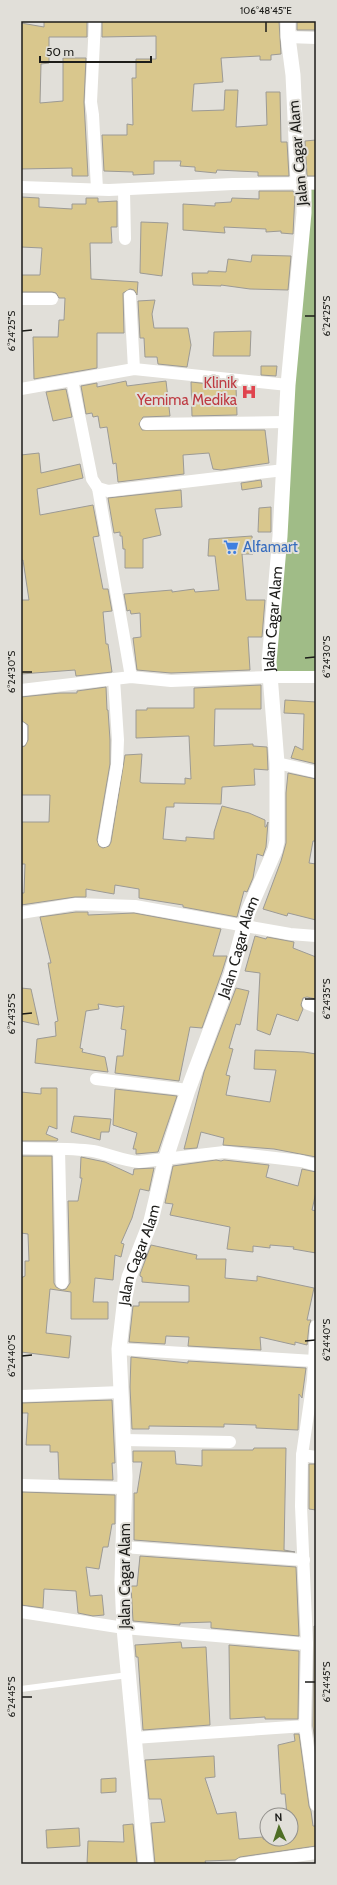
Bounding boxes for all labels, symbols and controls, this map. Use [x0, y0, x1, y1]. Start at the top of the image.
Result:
text: 106°48'45"E [240, 4, 292, 17]
scale bar [40, 38, 151, 64]
text: 50 m [46, 44, 74, 59]
street label: Jalan Cagar Alam [284, 100, 312, 207]
text: 6°24'25"S [320, 295, 333, 336]
text: 6°24'25"S [5, 310, 18, 351]
place label: Klinik Yemima Medika [136, 374, 238, 409]
hospital icon: Klinik Yemima Medika [240, 383, 258, 401]
supermarket icon: Alfamart [222, 538, 240, 556]
place label: Alfamart [243, 538, 298, 556]
street label: Jalan Cagar Alam [260, 565, 286, 673]
text: 6°24'30"S [320, 636, 333, 678]
text: 6°24'30"S [5, 651, 18, 693]
street label: Jalan Cagar Alam [214, 893, 263, 1002]
text: 6°24'35"S [320, 978, 333, 1019]
text: 6°24'35"S [5, 993, 18, 1034]
street label: Jalan Cagar Alam [115, 1203, 164, 1307]
text: 6°24'40"S [320, 1318, 333, 1361]
text: 6°24'40"S [5, 1334, 18, 1377]
street label: Jalan Cagar Alam [116, 1523, 134, 1630]
text: 6°24'45"S [320, 1661, 333, 1703]
text: 6°24'45"S [5, 1676, 18, 1718]
north arrow [259, 1807, 299, 1847]
text: N [274, 1810, 283, 1824]

